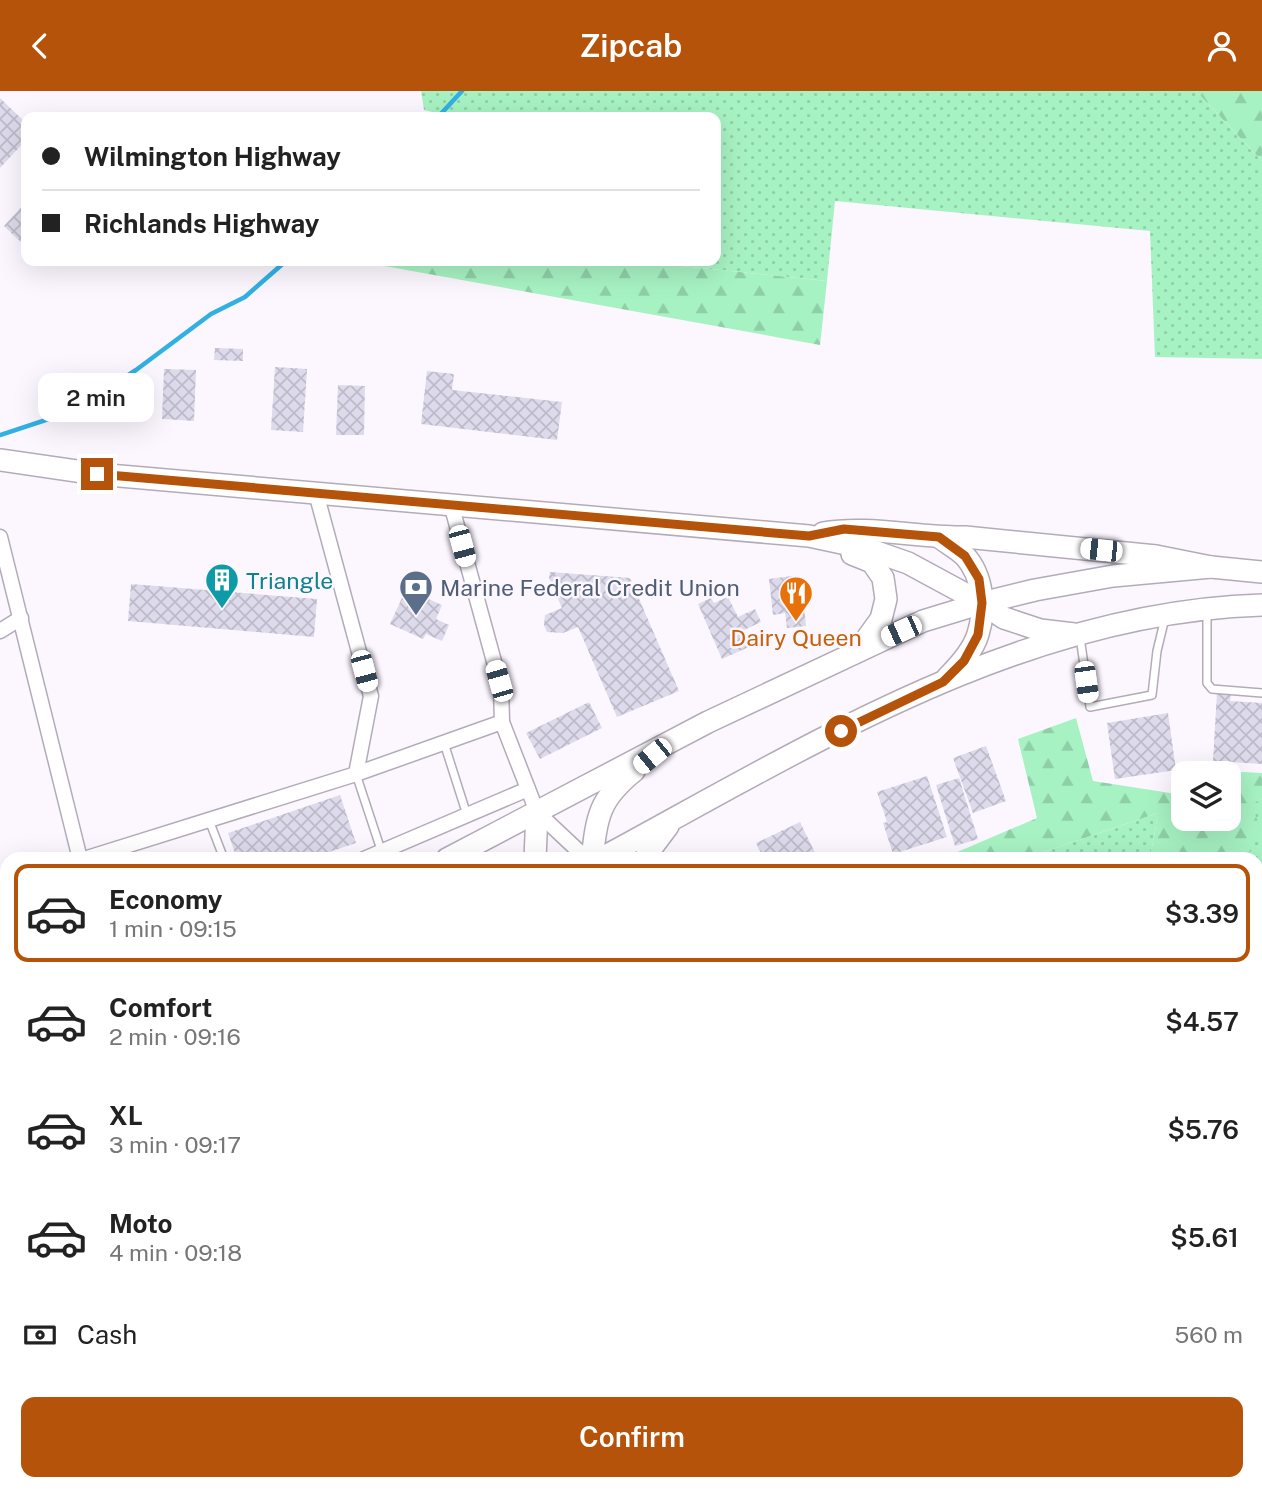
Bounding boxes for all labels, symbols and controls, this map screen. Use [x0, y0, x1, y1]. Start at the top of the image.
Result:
icon: back [21, 27, 59, 65]
text: Zipcab [580, 27, 682, 64]
icon: person [1203, 27, 1241, 65]
text: Wilmington Highway [84, 141, 341, 172]
text: Richlands Highway [84, 208, 319, 239]
callout: 2 min [39, 373, 155, 421]
text: 2 min [66, 384, 126, 411]
route end [81, 458, 113, 490]
car [447, 523, 478, 569]
car [1080, 537, 1123, 563]
building icon: Triangle [203, 561, 241, 610]
place label: Triangle [246, 567, 333, 594]
bank icon: Marine Federal Credit Union [397, 568, 435, 617]
place label: Marine Federal Credit Union [440, 574, 740, 601]
restaurant icon: Dairy Queen [777, 574, 815, 623]
car [878, 613, 925, 649]
place label: Dairy Queen [730, 624, 862, 651]
car [349, 648, 380, 694]
car [484, 658, 515, 704]
car [1073, 660, 1100, 704]
route start [825, 715, 857, 747]
car [630, 735, 675, 777]
map controls [1171, 761, 1241, 831]
button: layers [1171, 761, 1241, 831]
icon: car [25, 882, 88, 945]
text: Economy [109, 884, 222, 915]
text: $3.39 [1165, 898, 1239, 929]
text: 1 min · 09:15 [109, 915, 237, 942]
icon: car [25, 990, 88, 1053]
text: Comfort [109, 992, 212, 1023]
text: $4.57 [1165, 1006, 1239, 1037]
text: 2 min · 09:16 [109, 1023, 241, 1050]
icon: car [25, 1098, 88, 1161]
text: XL [109, 1100, 143, 1131]
text: $5.76 [1167, 1114, 1239, 1145]
text: 3 min · 09:17 [109, 1131, 241, 1158]
icon: car [25, 1206, 88, 1269]
text: Moto [109, 1208, 172, 1239]
text: $5.61 [1170, 1222, 1239, 1253]
text: 4 min · 09:18 [109, 1239, 242, 1266]
icon: cash [21, 1316, 59, 1354]
text: Cash [77, 1319, 137, 1350]
text: 560 m [1175, 1321, 1243, 1348]
button: Confirm [21, 1397, 1243, 1477]

